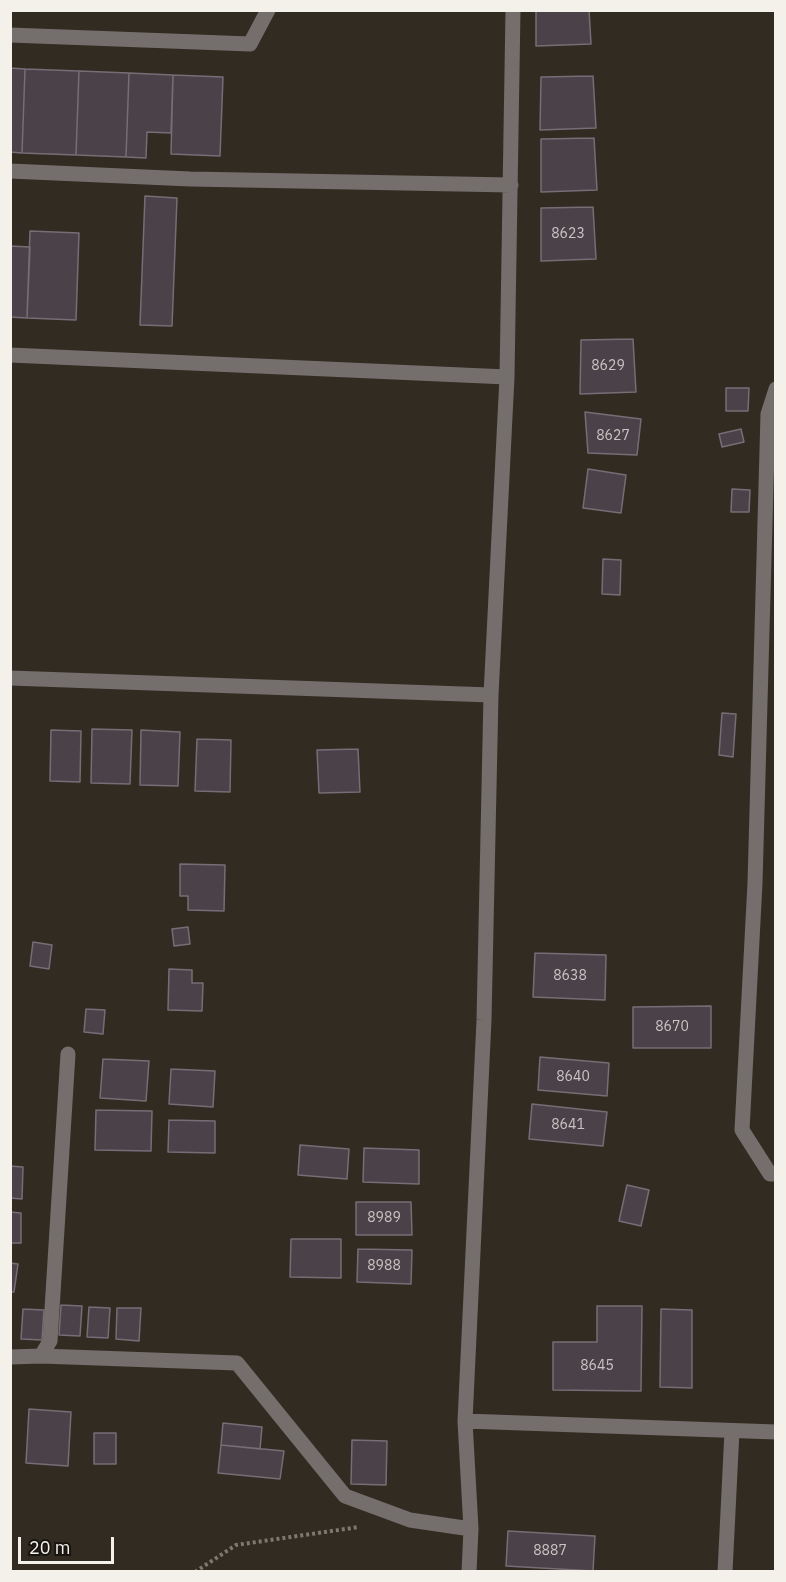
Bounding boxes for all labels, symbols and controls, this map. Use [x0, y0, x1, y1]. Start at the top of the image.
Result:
house number: 8623 [551, 226, 585, 242]
house number: 8629 [591, 358, 625, 374]
house number: 8627 [596, 428, 630, 444]
house number: 8638 [553, 968, 587, 984]
house number: 8670 [655, 1019, 689, 1035]
house number: 8640 [556, 1069, 590, 1085]
house number: 8641 [551, 1117, 585, 1133]
house number: 8989 [367, 1210, 401, 1226]
house number: 8988 [367, 1258, 401, 1274]
house number: 8645 [580, 1358, 614, 1374]
scale bar [21, 1525, 117, 1563]
text: 20 m [29, 1536, 71, 1559]
house number: 8887 [533, 1543, 567, 1559]

